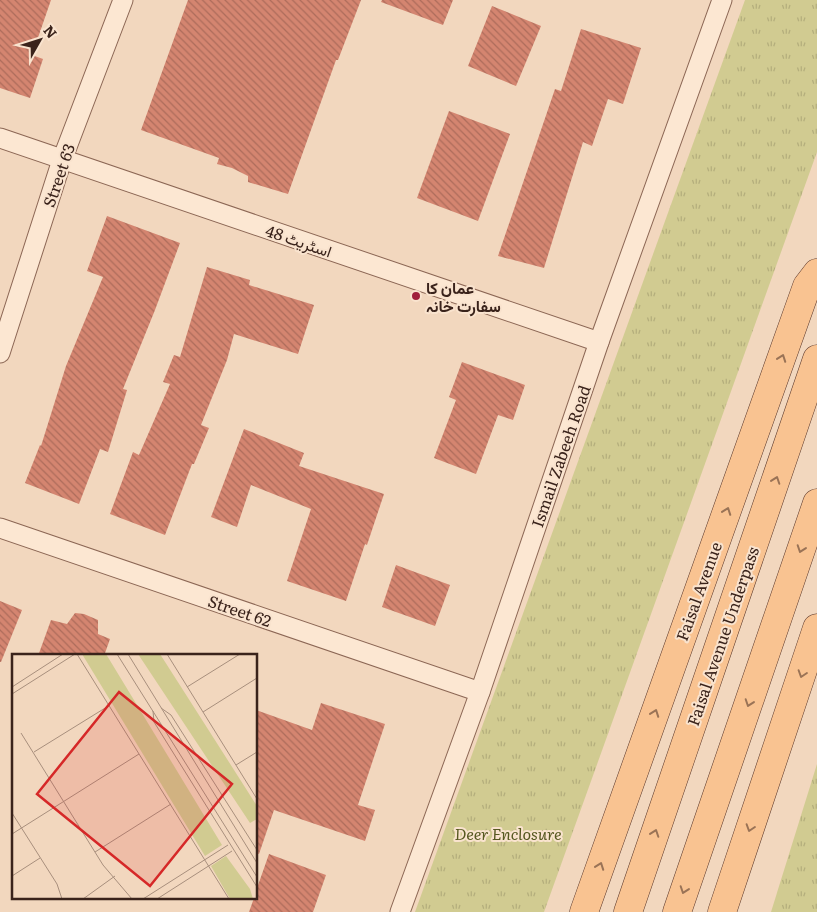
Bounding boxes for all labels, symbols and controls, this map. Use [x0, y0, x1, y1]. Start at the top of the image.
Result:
north arrow [15, 15, 65, 65]
text: N [39, 20, 63, 42]
street label: Street 63 [36, 140, 80, 210]
street label: اسٹریٹ 48 [263, 217, 335, 263]
place label: عمان کا سفارت خانہ [426, 275, 501, 317]
marker: عمان کا سفارت خانہ [410, 290, 422, 302]
one-way arrow [776, 354, 786, 362]
street label: Ismail Zabeeh Road [524, 381, 596, 530]
one-way arrow [770, 477, 780, 485]
one-way arrow [721, 507, 731, 515]
street label: Faisal Avenue [669, 538, 727, 644]
street label: Faisal Avenue Underpass [680, 543, 764, 729]
one-way arrow [797, 545, 807, 553]
street label: Street 62 [205, 588, 275, 632]
inset map [12, 654, 258, 900]
one-way arrow [797, 669, 807, 678]
one-way arrow [744, 698, 754, 707]
one-way arrow [649, 709, 659, 718]
park label: Deer Enclosure [454, 821, 562, 845]
one-way arrow [746, 823, 756, 832]
one-way arrow [649, 829, 659, 837]
one-way arrow [594, 862, 604, 871]
one-way arrow [680, 885, 690, 894]

